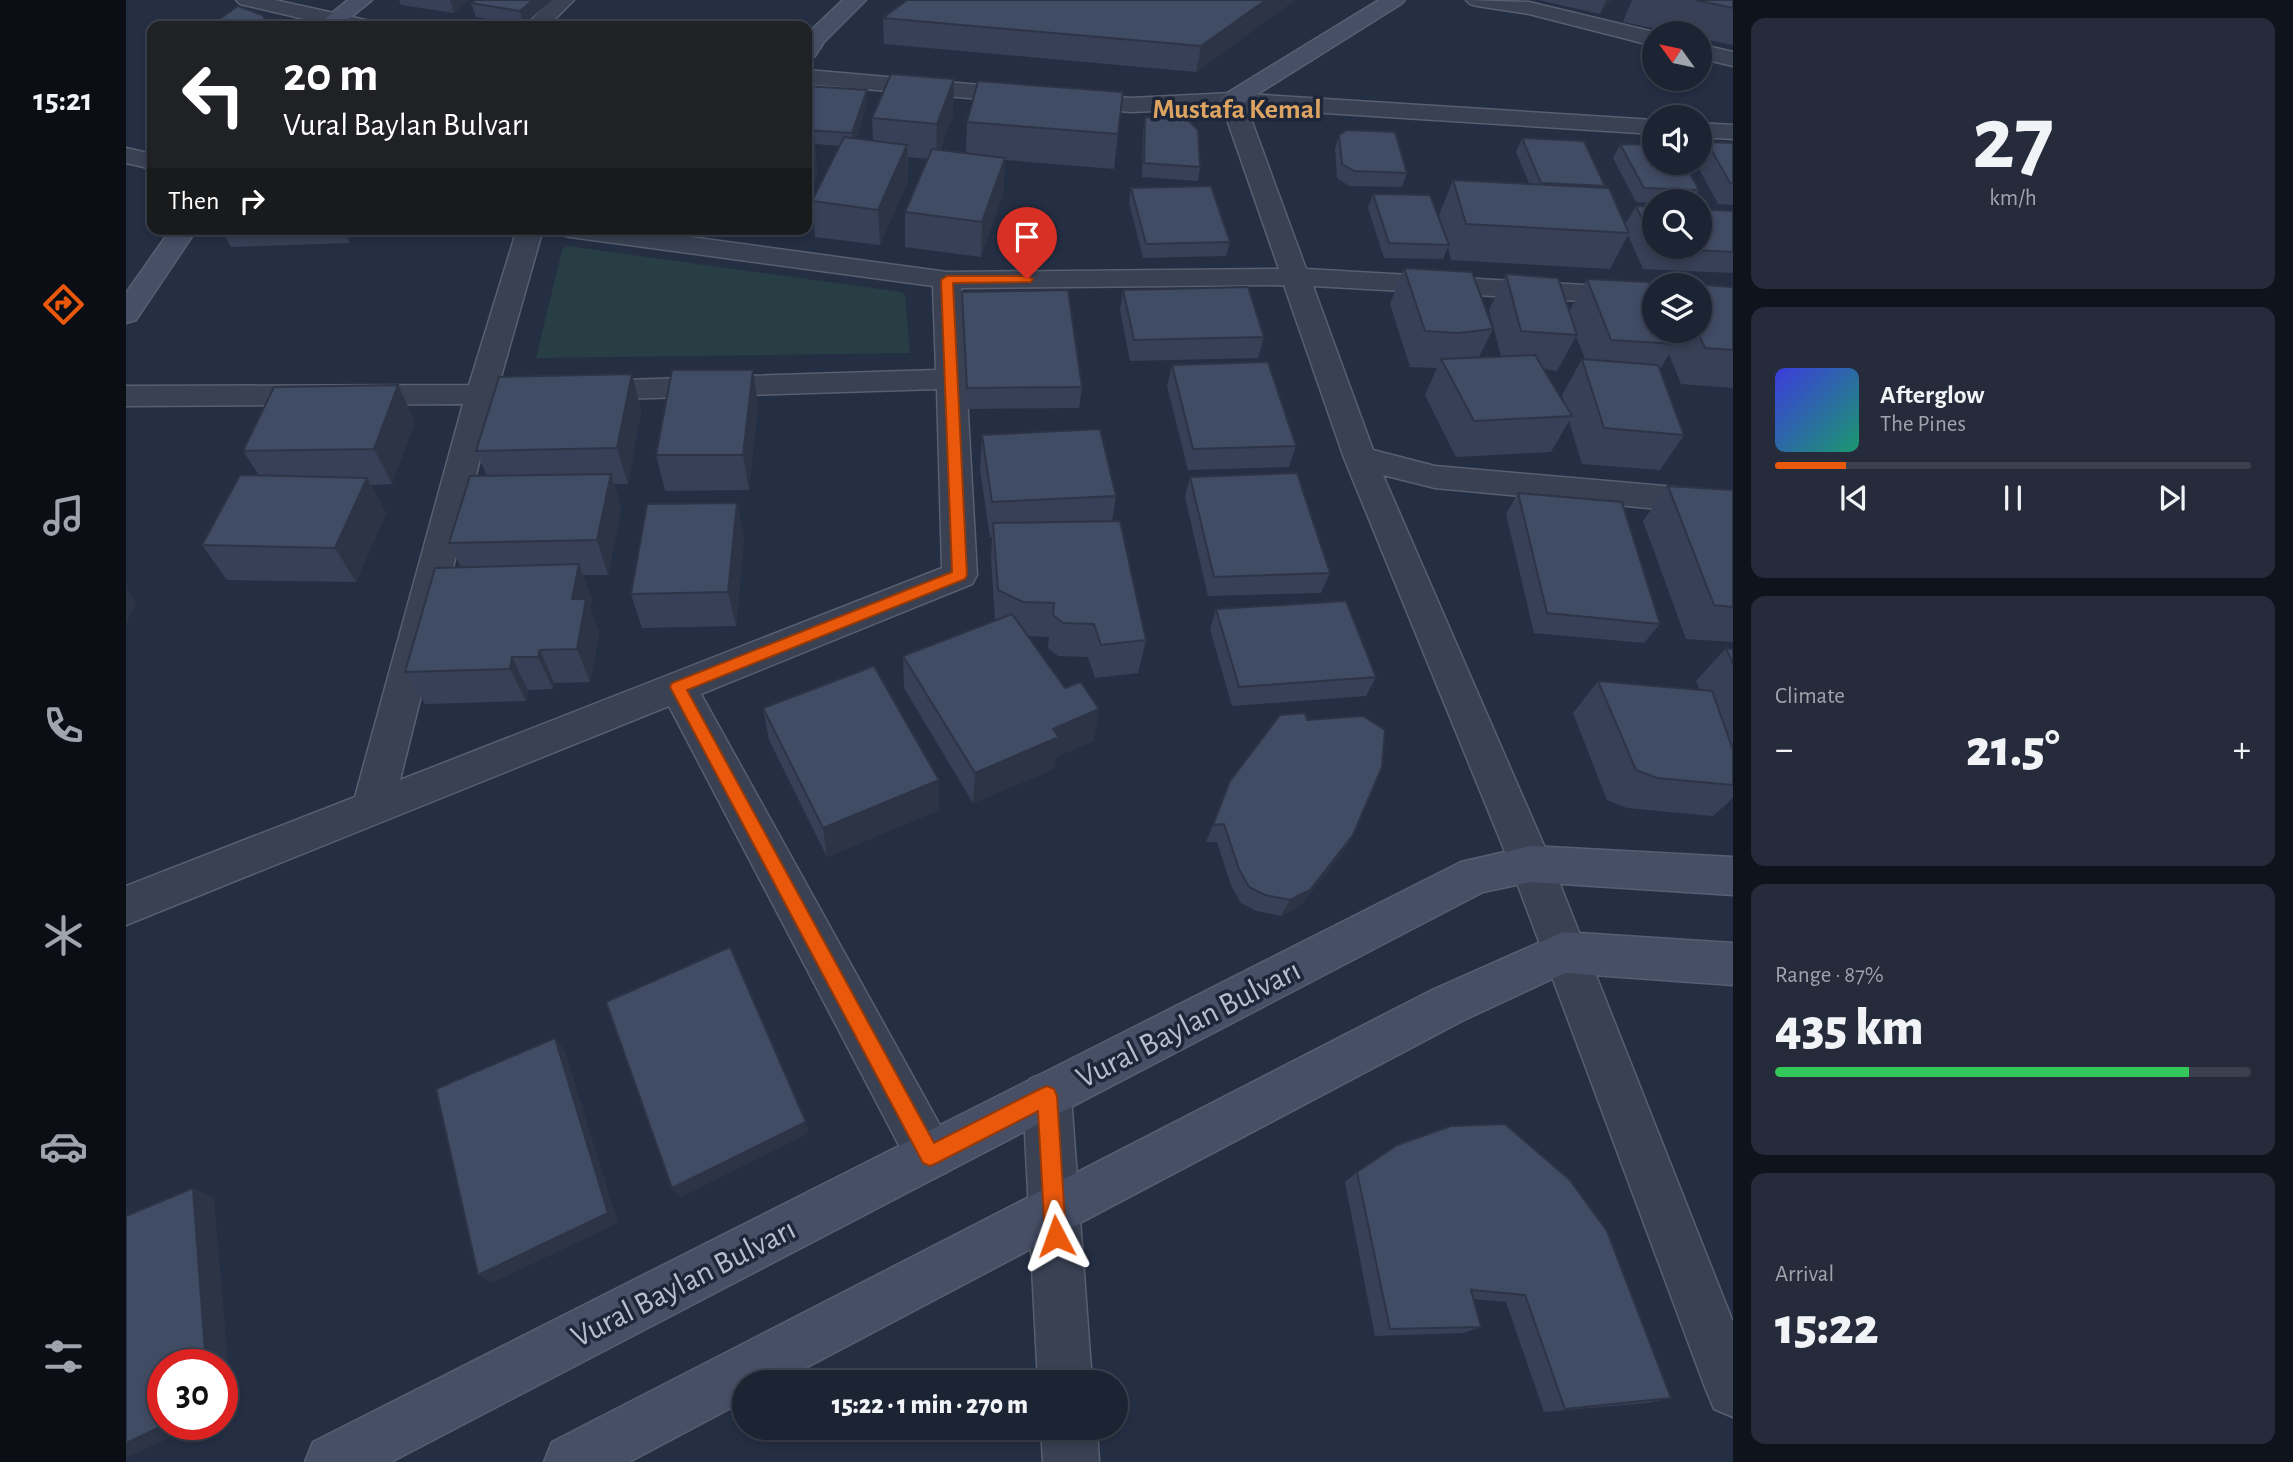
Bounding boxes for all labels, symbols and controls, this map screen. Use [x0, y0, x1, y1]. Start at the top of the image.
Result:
north arrow [1642, 21, 1712, 91]
map controls [1642, 21, 1712, 343]
icon: left [168, 49, 259, 140]
text: 20 m [283, 51, 379, 100]
text: 15:21 [33, 84, 93, 116]
text: 27 [1972, 94, 2054, 185]
district label: Mustafa Kemal [1152, 96, 1322, 124]
button: sound [1642, 105, 1712, 175]
text: Vural Baylan Bulvarı [283, 109, 530, 141]
icon: right [233, 182, 271, 220]
text: km/h [1989, 187, 2037, 210]
text: Then [168, 188, 219, 214]
button: search [1642, 189, 1712, 259]
pin [997, 207, 1057, 279]
icon: arrive [1008, 218, 1046, 256]
button: layers [1642, 273, 1712, 343]
icon: directions [39, 280, 88, 329]
text: Afterglow [1880, 382, 1984, 408]
text: The Pines [1880, 413, 1966, 436]
icon: previous [1835, 479, 1873, 517]
icon: pause [1994, 479, 2032, 517]
icon: next [2153, 479, 2191, 517]
icon: music [39, 491, 88, 540]
text: Climate [1775, 685, 1845, 708]
icon: phone [39, 701, 88, 750]
text: 21.5° [1966, 723, 2060, 775]
text: − [1775, 731, 1793, 769]
text: + [2233, 731, 2251, 769]
icon: climate [39, 911, 88, 960]
street label: Vural Baylan Bulvarı [1071, 954, 1306, 1094]
text: Range · 87% [1775, 964, 1884, 987]
text: 435 km [1775, 1002, 1924, 1054]
icon: car [39, 1122, 88, 1171]
position arrow [1019, 1199, 1093, 1273]
street label: Vural Baylan Bulvarı [566, 1213, 801, 1353]
text: Arrival [1775, 1263, 1834, 1286]
text: 15:22 [1775, 1301, 1879, 1353]
icon: filters [39, 1332, 88, 1381]
speed limit sign: 30 [147, 1349, 238, 1440]
text: 15:22 · 1 min · 270 m [832, 1392, 1028, 1418]

